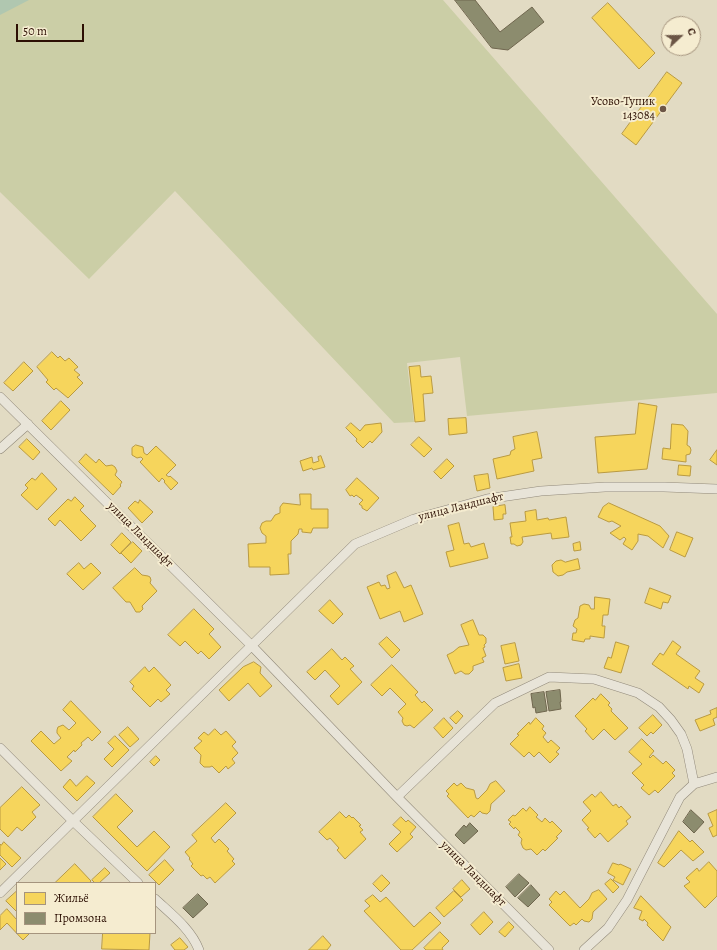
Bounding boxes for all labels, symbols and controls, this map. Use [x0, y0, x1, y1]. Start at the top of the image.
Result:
scale bar [18, 16, 86, 42]
north arrow [661, 16, 701, 56]
text: 50 m [23, 23, 47, 39]
text: С [683, 26, 700, 38]
place label: Усово-Тупик 143084 [591, 95, 655, 123]
marker: Усово-Тупик 143084 [658, 104, 668, 114]
street label: улица Ландшафт [417, 489, 505, 525]
street label: улица Ландшафт [104, 499, 176, 571]
street label: улица Ландшафт [437, 838, 509, 910]
legend [16, 882, 156, 934]
text: Жильё [54, 890, 89, 906]
text: Промзона [54, 910, 107, 926]

